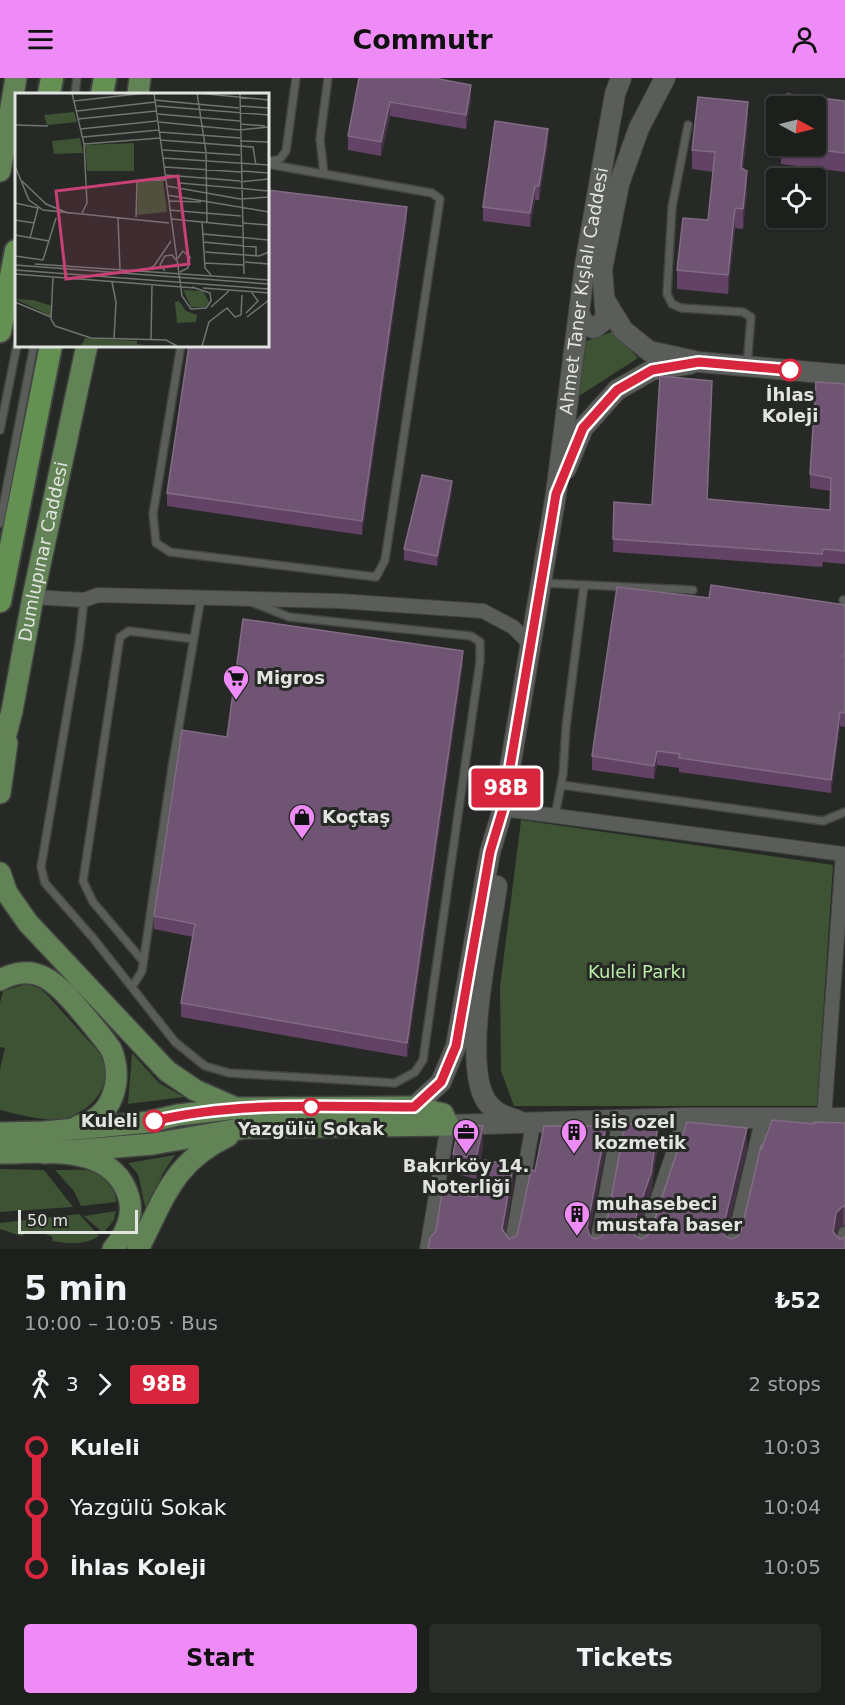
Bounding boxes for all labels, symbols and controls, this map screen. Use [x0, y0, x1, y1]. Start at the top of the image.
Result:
icon: menu [24, 23, 57, 56]
icon: person [788, 23, 821, 56]
text: Commutr [352, 24, 493, 55]
inset map [15, 93, 268, 346]
north arrow [766, 96, 826, 156]
map controls [766, 96, 826, 228]
street label: Ahmet Taner Kışlalı Caddesi [555, 166, 612, 416]
button: locate [766, 168, 826, 228]
marker: İhlas Koleji [779, 359, 801, 381]
place label: İhlas Koleji [762, 384, 818, 426]
street label: Dumlupınar Caddesi [14, 460, 72, 643]
supermarket icon: Migros [221, 663, 251, 701]
place label: Migros [256, 667, 325, 688]
line badge: 98B [472, 768, 540, 808]
text: 98B [483, 776, 529, 800]
shop icon: Koçtaş [287, 802, 317, 840]
place label: Koçtaş [322, 806, 390, 827]
park label: Kuleli Parkı [588, 961, 686, 982]
marker: Yazgülü Sokak [302, 1098, 320, 1116]
place label: Kuleli [81, 1110, 138, 1131]
marker: Kuleli [143, 1110, 165, 1132]
place label: isis ozel kozmetik [594, 1111, 687, 1153]
office icon: Bakırköy 14. Noterliği [451, 1117, 481, 1155]
building icon: isis ozel kozmetik [559, 1117, 589, 1155]
place label: Yazgülü Sokak [237, 1118, 385, 1139]
place label: Bakırköy 14. Noterliği [403, 1155, 529, 1197]
place label: muhasebeci mustafa baser [596, 1193, 742, 1235]
building icon: muhasebeci mustafa baser [562, 1199, 592, 1237]
scale bar [18, 1207, 138, 1234]
text: 50 m [27, 1211, 68, 1230]
text: 5 min [24, 1269, 128, 1308]
text: ₺52 [775, 1288, 821, 1313]
text: 10:00 – 10:05 · Bus [24, 1311, 218, 1335]
icon: walk [24, 1368, 57, 1401]
icon: forward [88, 1368, 121, 1401]
text: 3 [66, 1372, 79, 1396]
text: 98B [142, 1372, 187, 1396]
text: 2 stops [748, 1372, 821, 1396]
text: Kuleli [70, 1435, 140, 1460]
text: 10:03 [763, 1435, 821, 1459]
text: Yazgülü Sokak [70, 1495, 226, 1520]
text: 10:04 [763, 1495, 821, 1519]
text: İhlas Koleji [70, 1555, 206, 1580]
text: 10:05 [763, 1555, 821, 1579]
button: Start [24, 1624, 417, 1693]
button: Tickets [429, 1624, 821, 1693]

